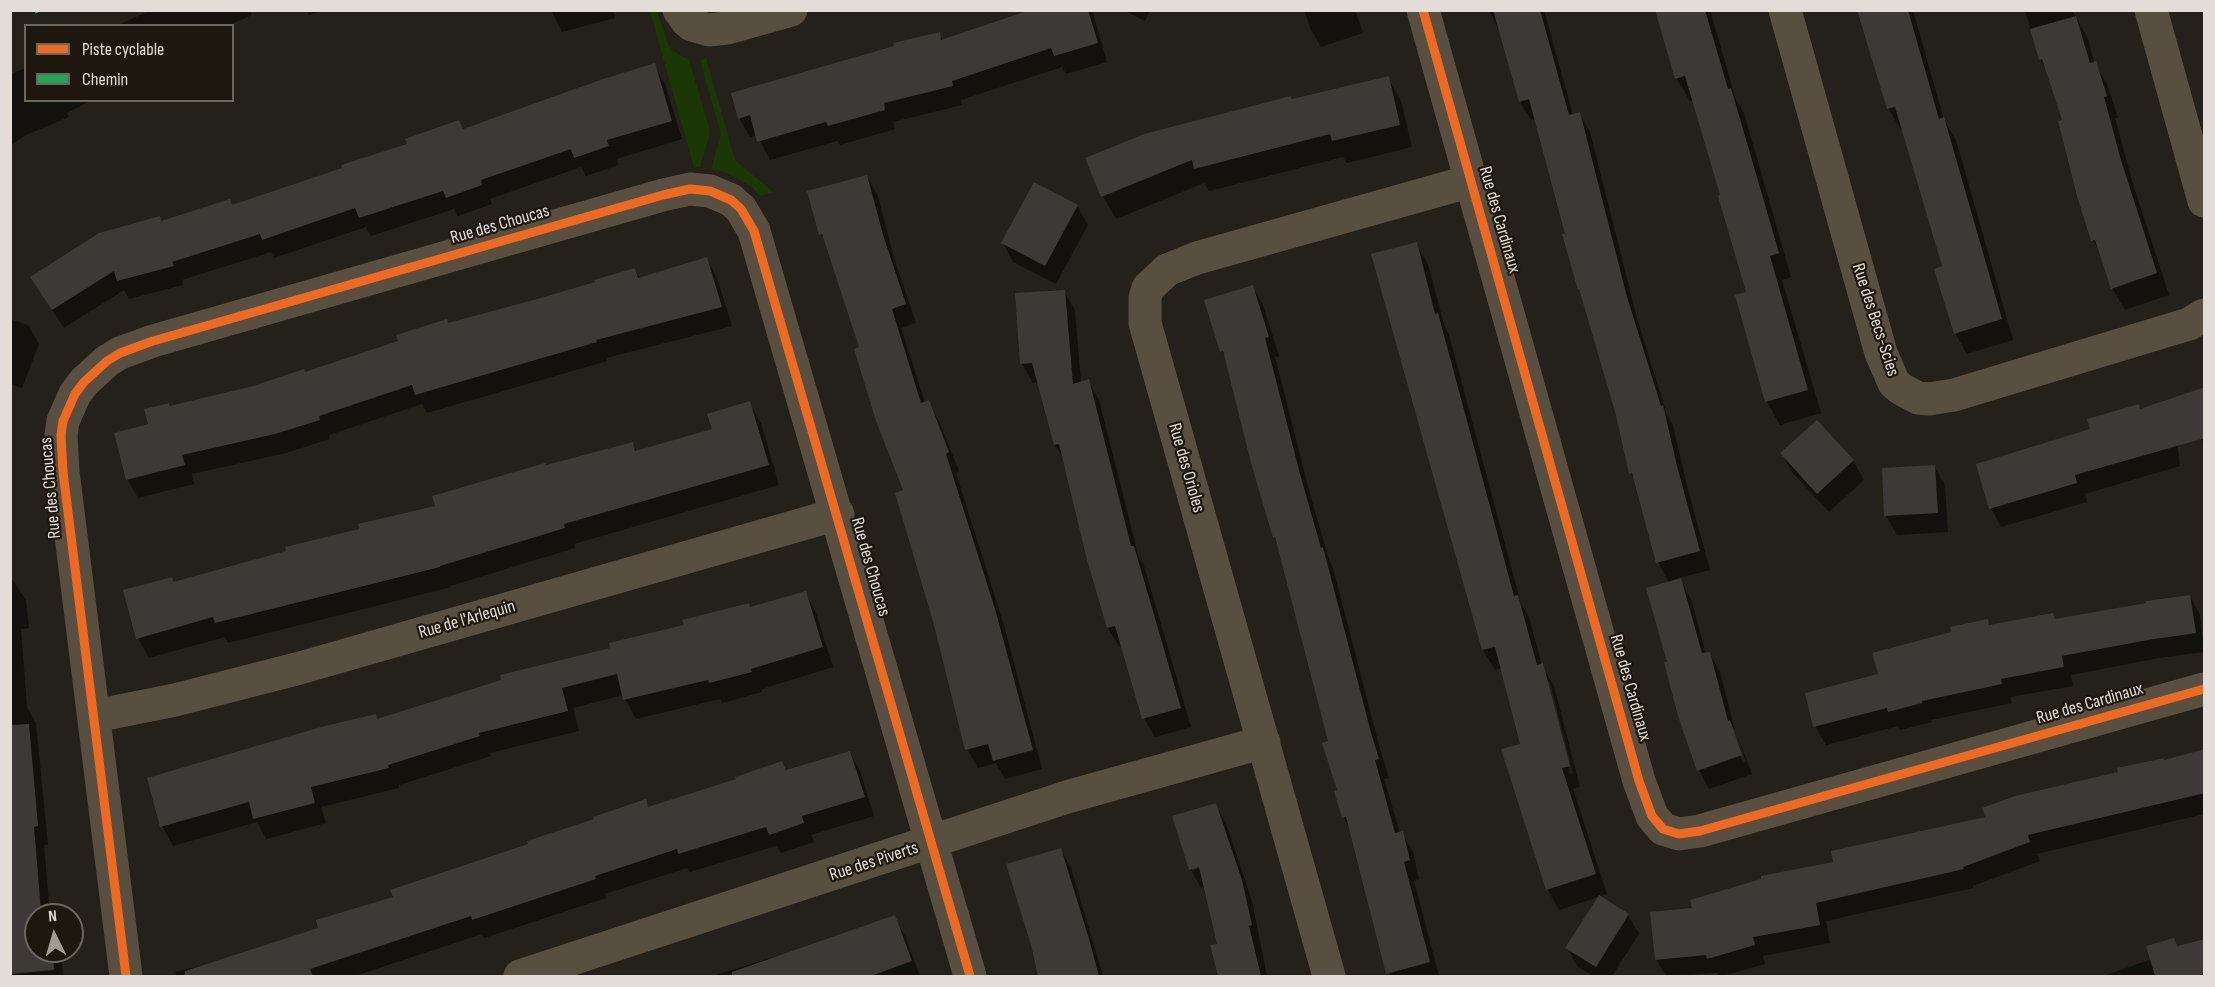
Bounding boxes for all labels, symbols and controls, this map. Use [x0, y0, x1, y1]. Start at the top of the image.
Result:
legend [24, 24, 234, 102]
text: Piste cyclable [82, 39, 164, 60]
text: Chemin [82, 69, 128, 90]
street label: Rue des Cardinaux [1473, 164, 1525, 276]
street label: Rue des Choucas [448, 201, 552, 249]
street label: Rue des Becs-Scies [1847, 261, 1903, 379]
street label: Rue des Orioles [1163, 421, 1209, 515]
street label: Rue des Choucas [36, 436, 66, 540]
street label: Rue des Choucas [846, 515, 894, 619]
street label: Rue de l'Arlequin [416, 596, 518, 644]
street label: Rue des Cardinaux [1604, 632, 1656, 744]
street label: Rue des Cardinaux [2034, 678, 2146, 730]
street label: Rue des Piverts [827, 837, 921, 887]
north arrow [24, 903, 84, 963]
text: N [47, 907, 58, 926]

